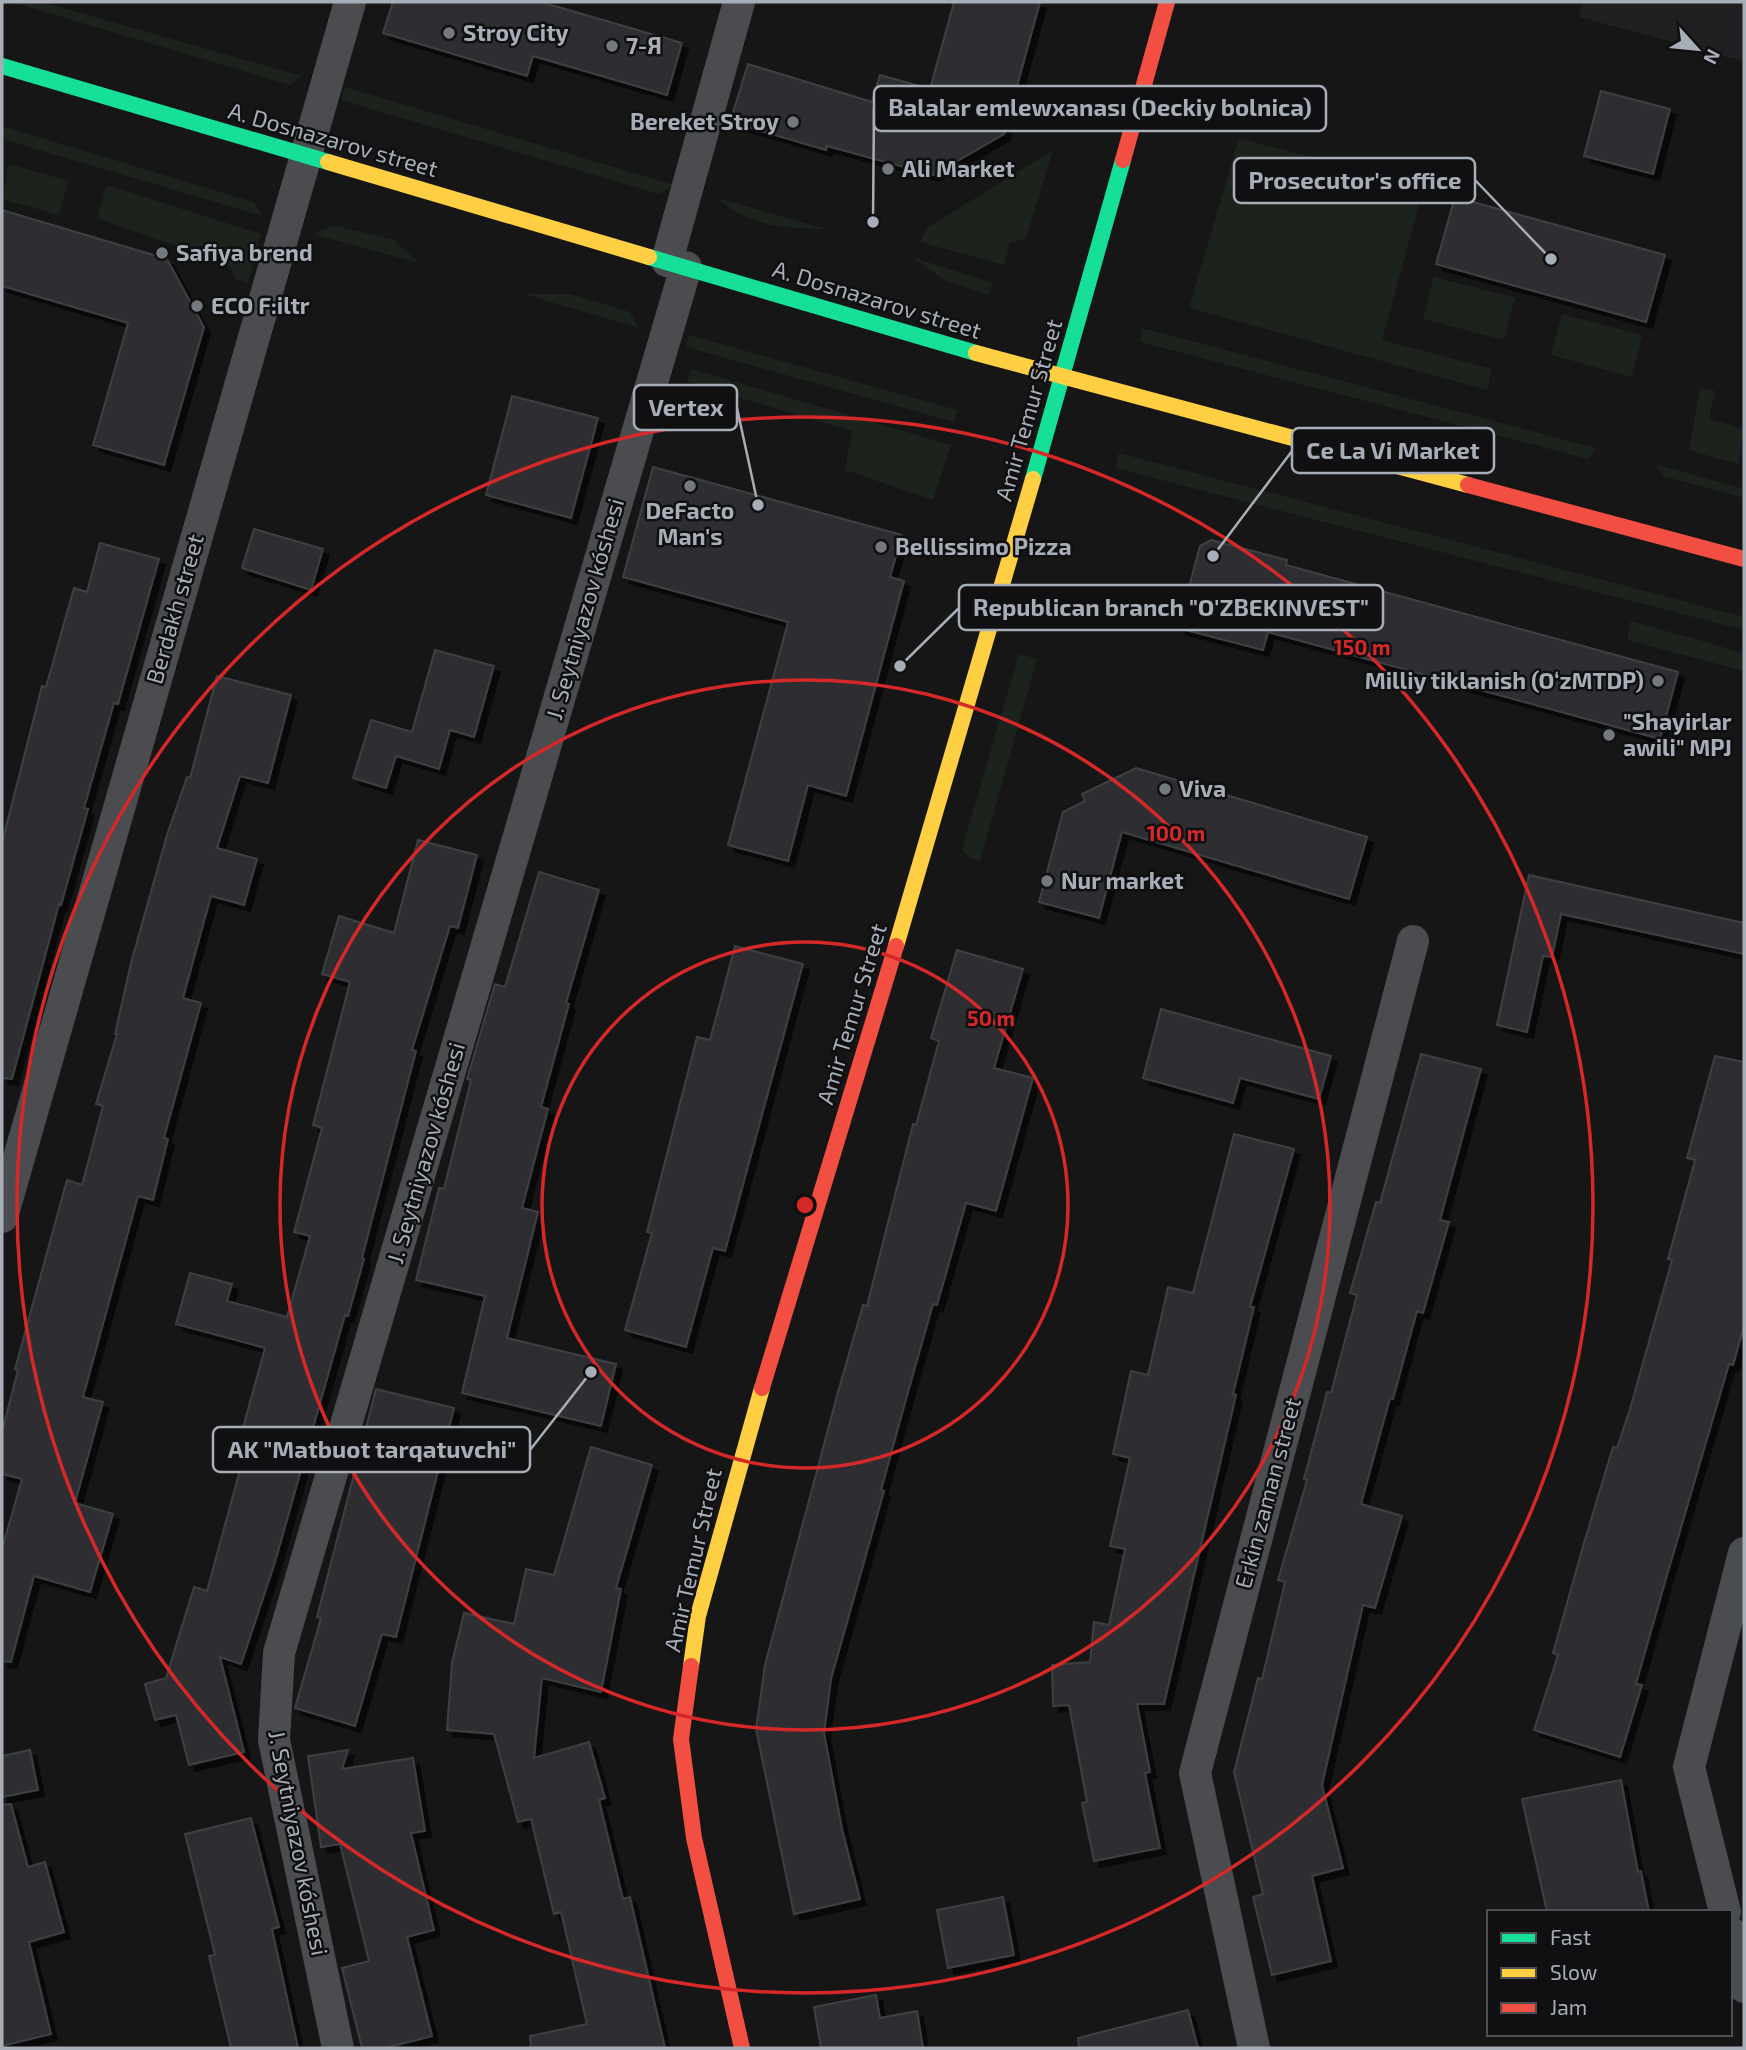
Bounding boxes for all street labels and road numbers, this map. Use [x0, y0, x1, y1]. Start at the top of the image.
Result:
street label: A. Dosnazarov street [225, 96, 441, 182]
street label: A. Dosnazarov street [770, 254, 985, 344]
street label: Amir Temur Street [989, 315, 1067, 504]
street label: J. Seytniyazov kóshesi [539, 495, 629, 723]
street label: Berdakh street [139, 530, 209, 687]
street label: Amir Temur Street [810, 920, 892, 1108]
street label: J. Seytniyazov kóshesi [380, 1039, 470, 1267]
street label: Erkin zaman street [1228, 1394, 1306, 1591]
street label: Amir Temur Street [657, 1465, 727, 1654]
street label: J. Seytniyazov kóshesi [263, 1728, 335, 1958]

